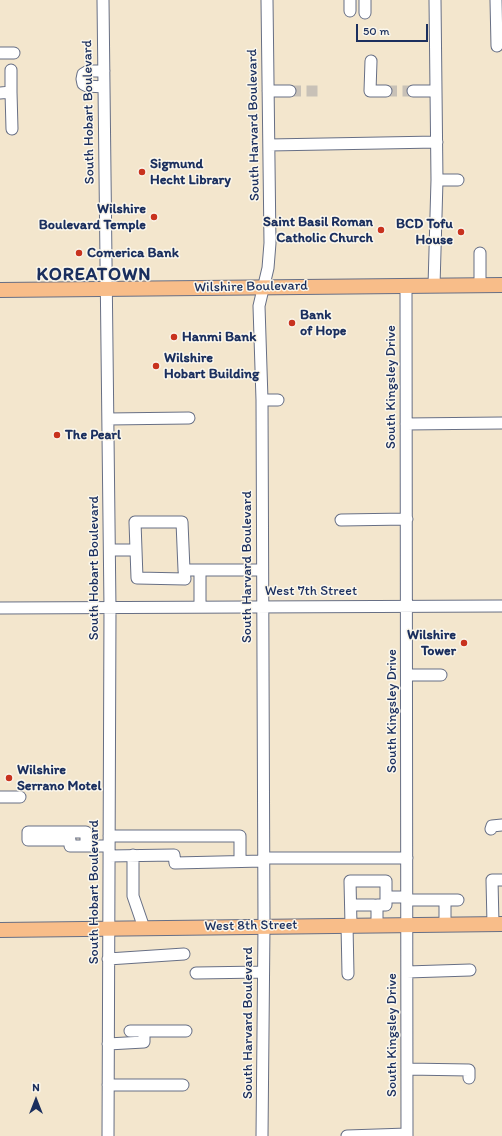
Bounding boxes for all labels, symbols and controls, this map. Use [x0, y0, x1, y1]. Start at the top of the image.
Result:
scale bar [358, 16, 430, 42]
text: 50 m [363, 24, 389, 38]
street label: South Hobart Boulevard [79, 40, 99, 184]
street label: South Harvard Boulevard [244, 49, 264, 201]
place label: Sigmund Hecht Library [150, 156, 231, 188]
marker: Sigmund Hecht Library [137, 167, 147, 177]
place label: Wilshire Boulevard Temple [39, 201, 146, 234]
marker: Wilshire Boulevard Temple [149, 212, 159, 222]
place label: Saint Basil Roman Catholic Church [263, 214, 373, 246]
place label: BCD Tofu House [396, 216, 453, 248]
marker: Saint Basil Roman Catholic Church [376, 225, 386, 235]
marker: BCD Tofu House [456, 227, 466, 237]
place label: Comerica Bank [87, 245, 179, 261]
marker: Comerica Bank [74, 248, 84, 258]
district label: KOREATOWN [36, 264, 152, 286]
street label: Wilshire Boulevard [194, 278, 308, 296]
place label: Bank of Hope [300, 307, 346, 340]
marker: Bank of Hope [287, 318, 297, 328]
street label: South Kingsley Drive [383, 325, 399, 449]
place label: Hanmi Bank [182, 329, 256, 345]
marker: Hanmi Bank [169, 332, 179, 342]
place label: Wilshire Hobart Building [164, 350, 259, 382]
marker: Wilshire Hobart Building [151, 361, 161, 371]
place label: The Pearl [65, 427, 121, 443]
marker: The Pearl [52, 430, 62, 440]
street label: South Harvard Boulevard [239, 491, 255, 643]
street label: South Hobart Boulevard [86, 496, 102, 640]
street label: West 7th Street [265, 583, 357, 599]
place label: Wilshire Tower [407, 627, 456, 660]
marker: Wilshire Tower [459, 638, 469, 648]
street label: South Kingsley Drive [384, 649, 400, 773]
place label: Wilshire Serrano Motel [17, 762, 101, 794]
marker: Wilshire Serrano Motel [4, 773, 14, 783]
street label: South Hobart Boulevard [86, 820, 102, 964]
street label: West 8th Street [204, 917, 298, 935]
street label: South Harvard Boulevard [240, 947, 256, 1099]
street label: South Kingsley Drive [384, 973, 400, 1097]
north arrow [16, 1080, 56, 1120]
text: N [32, 1081, 40, 1094]

